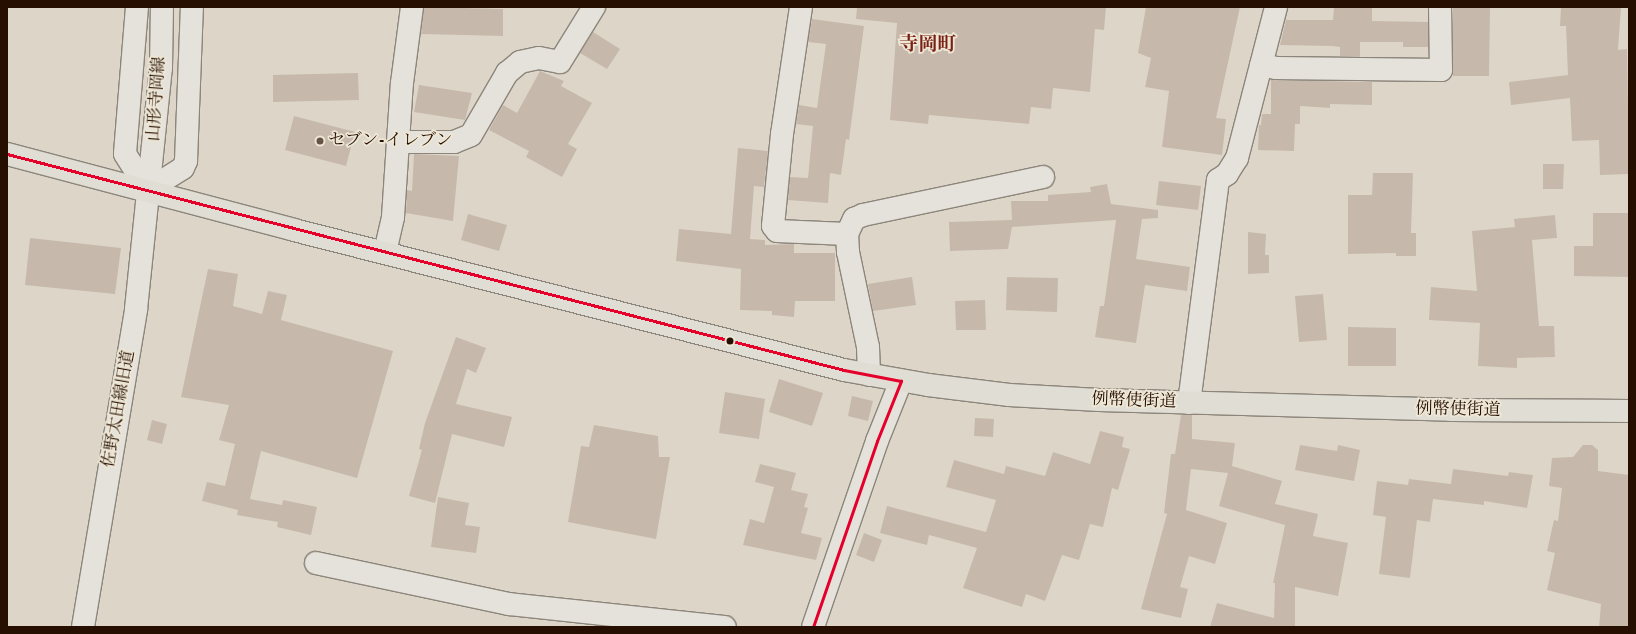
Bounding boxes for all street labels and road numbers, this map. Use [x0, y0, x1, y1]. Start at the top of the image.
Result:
street label: 山形寺岡線 [144, 56, 170, 142]
street label: 佐野太田線旧道 [99, 349, 139, 469]
street label: 例幣使街道 [1091, 389, 1177, 413]
street label: 例幣使街道 [1415, 399, 1501, 421]

